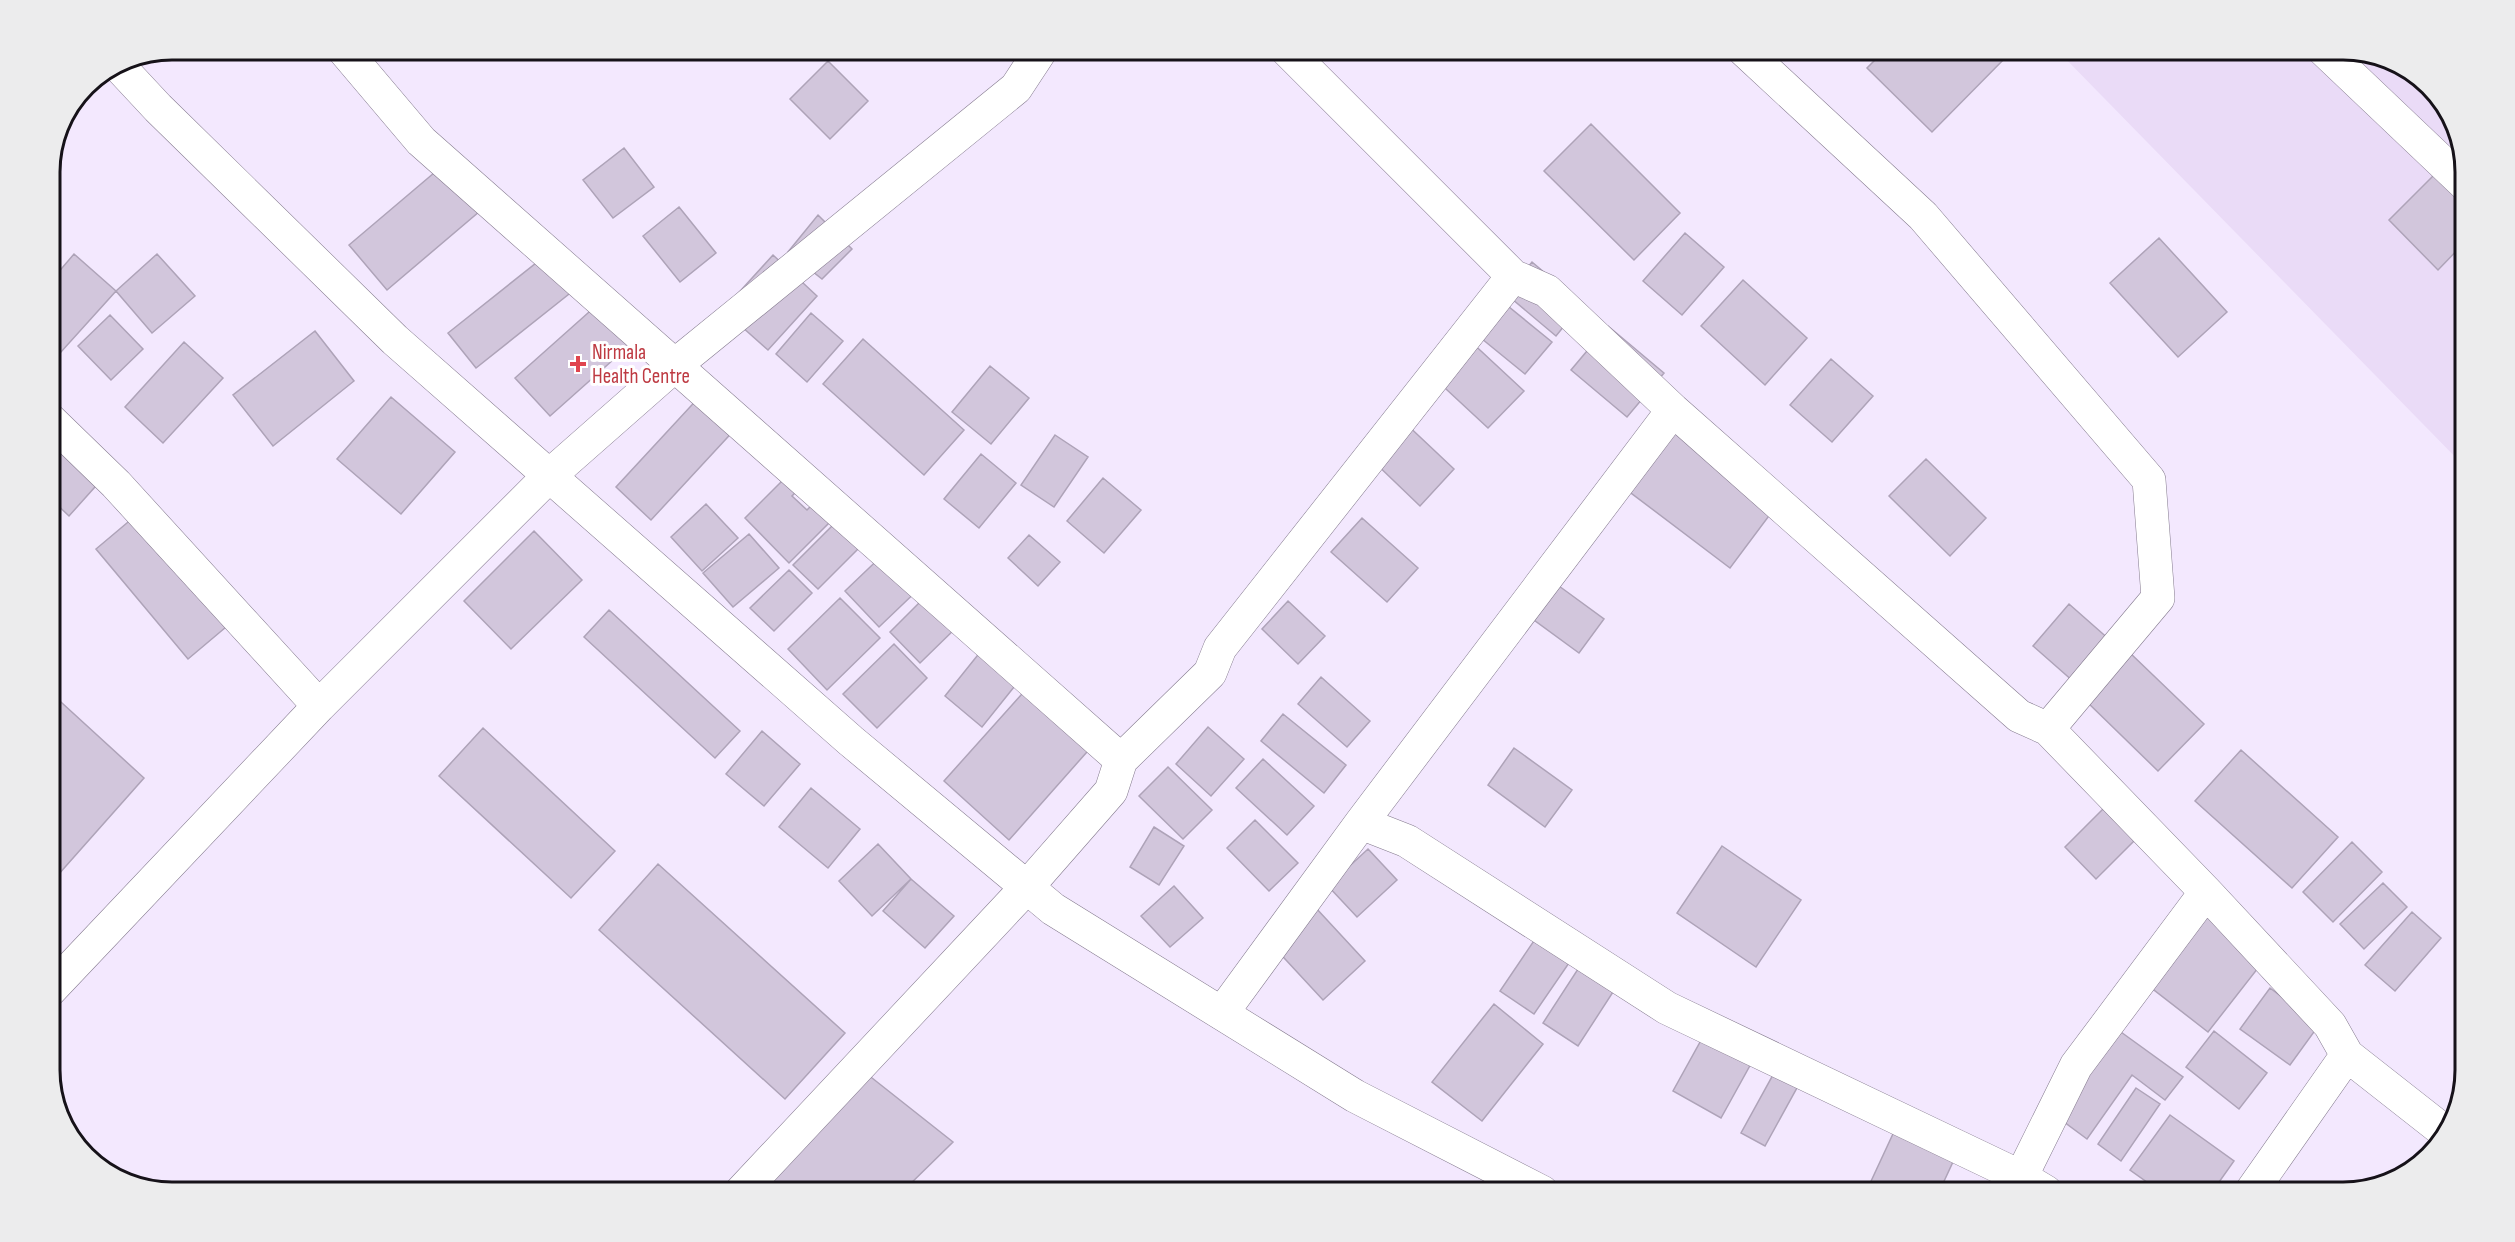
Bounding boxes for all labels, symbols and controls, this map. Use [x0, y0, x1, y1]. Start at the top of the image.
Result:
place label: Nirmala Health Centre [592, 340, 690, 389]
marker: Nirmala Health Centre [569, 355, 587, 373]

